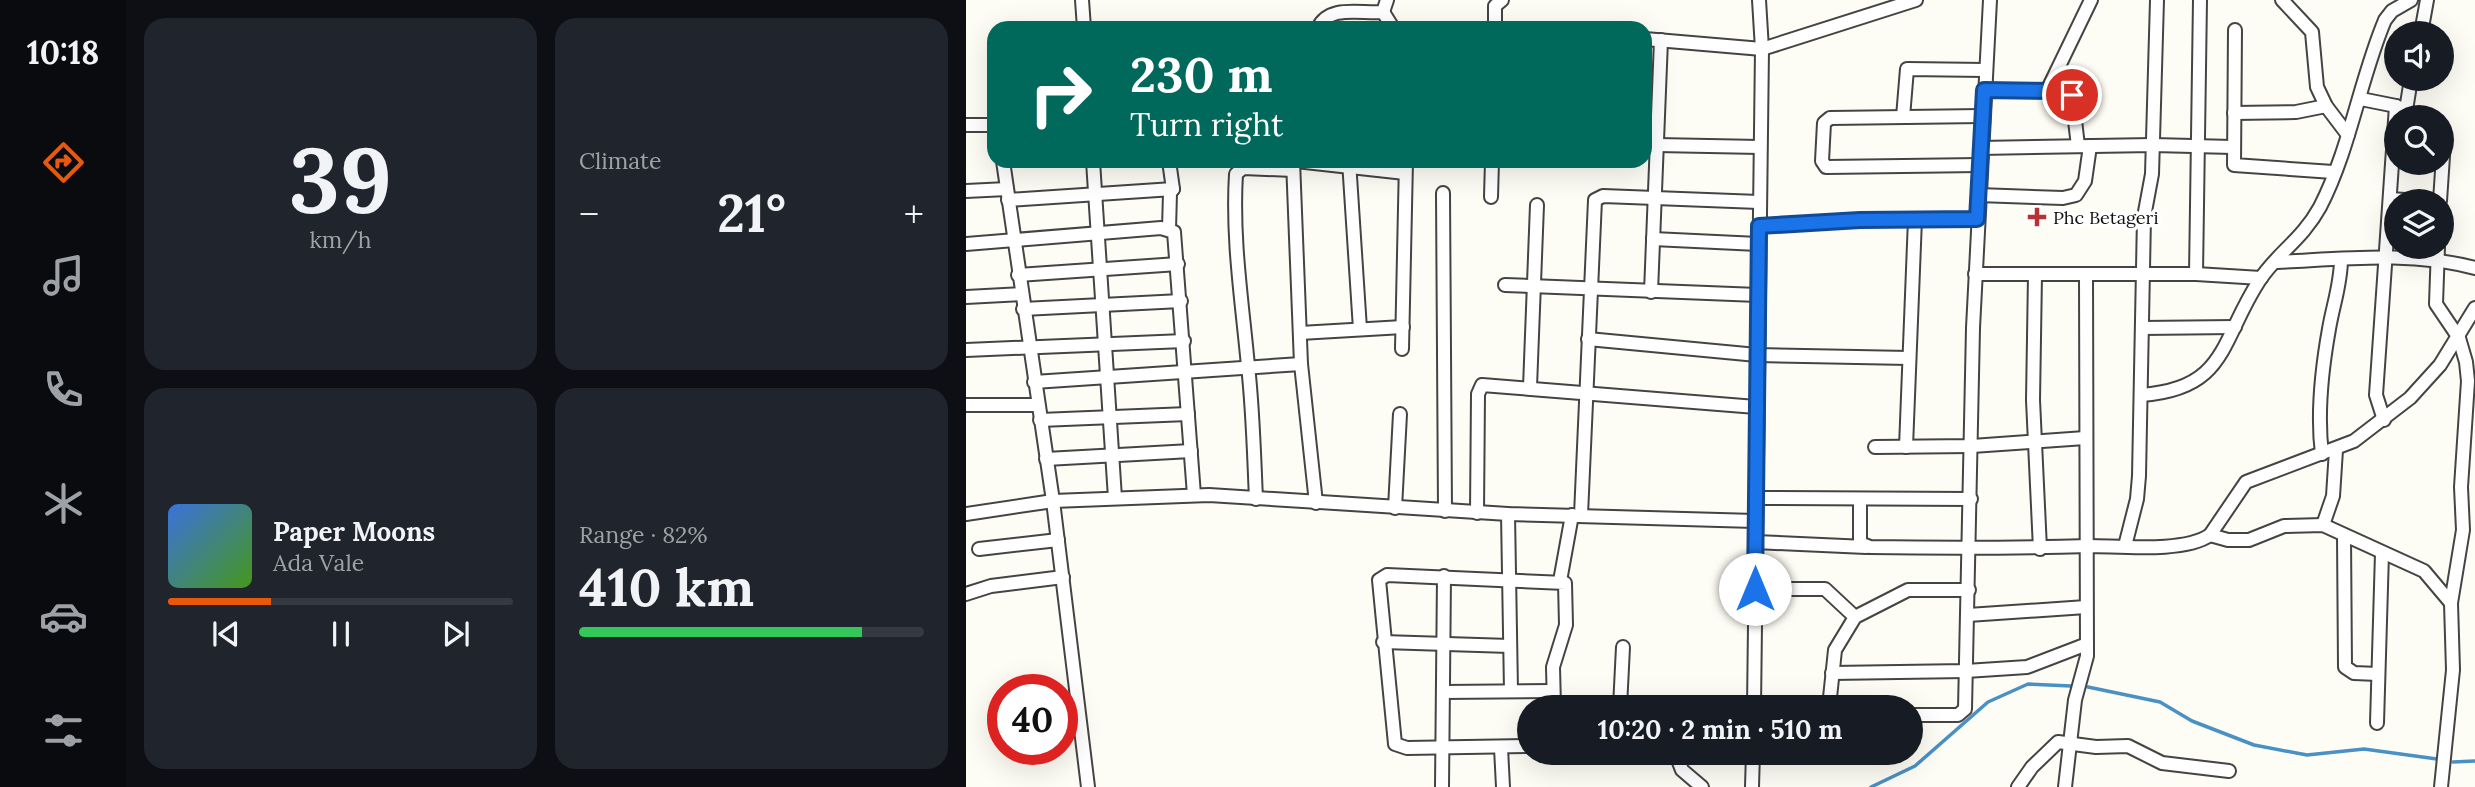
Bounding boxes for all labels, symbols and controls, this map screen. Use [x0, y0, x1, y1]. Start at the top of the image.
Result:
map controls [2384, 21, 2454, 259]
button: sound [2384, 21, 2454, 91]
text: 10:18 [27, 32, 99, 73]
text: 230 m [1130, 43, 1273, 105]
icon: right [1015, 49, 1106, 140]
pin [2042, 65, 2102, 125]
icon: arrive [2053, 76, 2091, 114]
text: Turn right [1130, 104, 1283, 145]
button: search [2384, 105, 2454, 175]
text: 39 [289, 121, 392, 238]
icon: directions [39, 138, 88, 187]
text: Climate [579, 146, 661, 175]
text: 21° [717, 180, 786, 246]
button: layers [2384, 189, 2454, 259]
text: − [579, 190, 599, 238]
text: + [904, 190, 924, 238]
place label: Phc Betageri [2053, 206, 2158, 229]
marker: Phc Betageri [2027, 207, 2047, 227]
text: km/h [309, 225, 372, 254]
icon: music [39, 251, 88, 300]
icon: phone [39, 365, 88, 414]
icon: climate [39, 479, 88, 528]
text: Paper Moons [273, 515, 435, 548]
text: Range · 82% [579, 520, 707, 549]
text: Ada Vale [273, 548, 364, 577]
position arrow [1718, 552, 1792, 626]
text: 410 km [579, 554, 754, 620]
icon: car [39, 592, 88, 641]
icon: previous [207, 615, 245, 653]
icon: pause [322, 615, 360, 653]
icon: next [437, 615, 475, 653]
speed limit sign: 40 [987, 674, 1078, 765]
icon: filters [39, 706, 88, 755]
text: 10:20 · 2 min · 510 m [1598, 713, 1842, 746]

